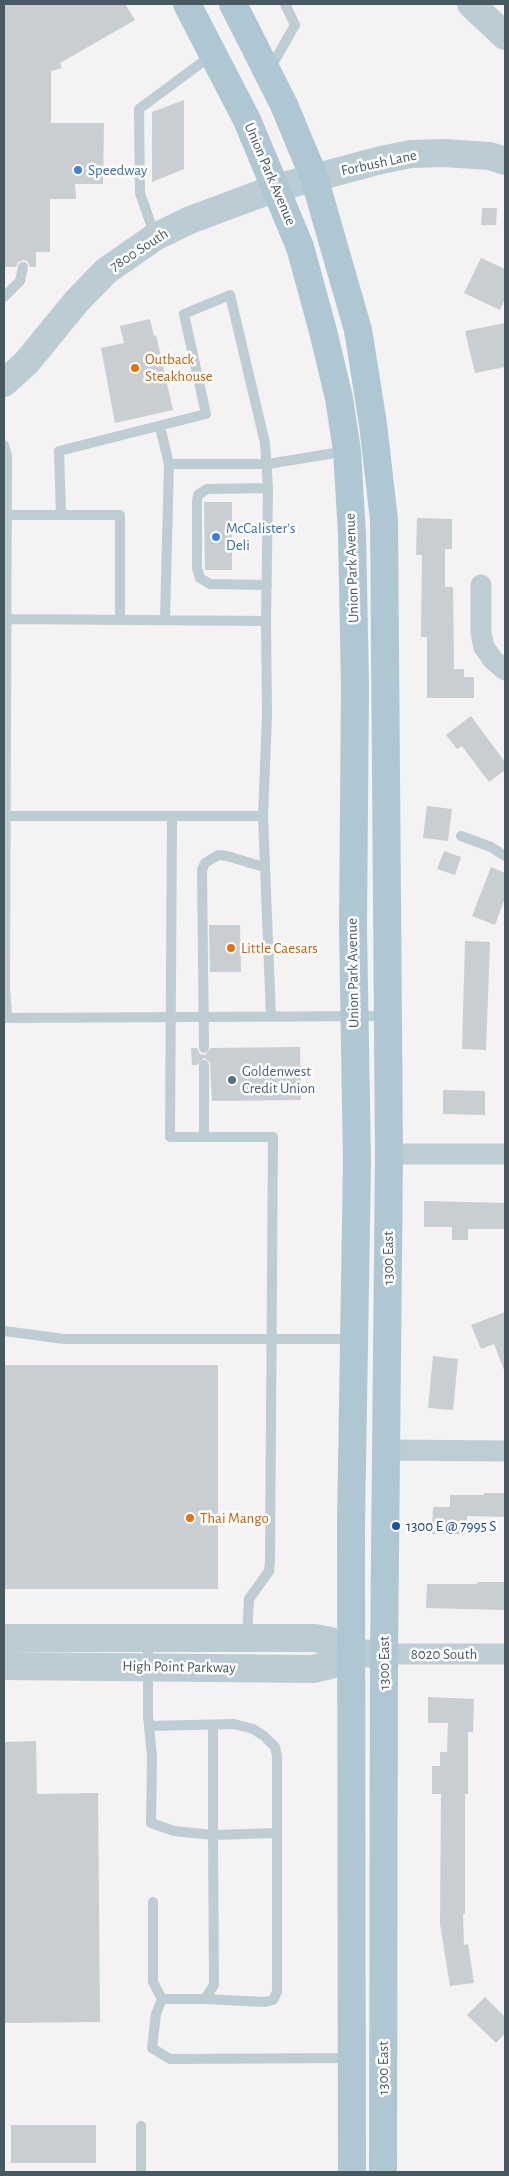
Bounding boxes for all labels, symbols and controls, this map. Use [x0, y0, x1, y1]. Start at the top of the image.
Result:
street label: Union Park Avenue [240, 120, 300, 228]
street label: Forbush Lane [340, 146, 418, 180]
place label: Speedway [88, 161, 147, 179]
marker: Speedway [72, 164, 84, 176]
street label: 7800 South [106, 224, 172, 276]
place label: Outback Steakhouse [145, 350, 213, 385]
marker: Outback Steakhouse [129, 362, 141, 374]
street label: Union Park Avenue [341, 513, 363, 623]
place label: McCalister's Deli [226, 519, 296, 554]
marker: McCalister's Deli [210, 531, 222, 543]
street label: Union Park Avenue [343, 918, 363, 1028]
place label: Little Caesars [241, 939, 318, 957]
marker: Little Caesars [225, 942, 237, 954]
place label: Goldenwest Credit Union [242, 1062, 315, 1097]
marker: Goldenwest Credit Union [226, 1074, 238, 1086]
street label: 1300 East [379, 1231, 397, 1285]
place label: Thai Mango [200, 1509, 269, 1527]
marker: Thai Mango [184, 1512, 196, 1524]
place label: 1300 E @ 7995 S [406, 1517, 496, 1535]
marker: 1300 E @ 7995 S [390, 1520, 402, 1532]
street label: 1300 East [375, 1636, 393, 1690]
street label: 8020 South [411, 1645, 477, 1663]
street label: High Point Parkway [122, 1657, 236, 1677]
street label: 1300 East [374, 2041, 392, 2095]

